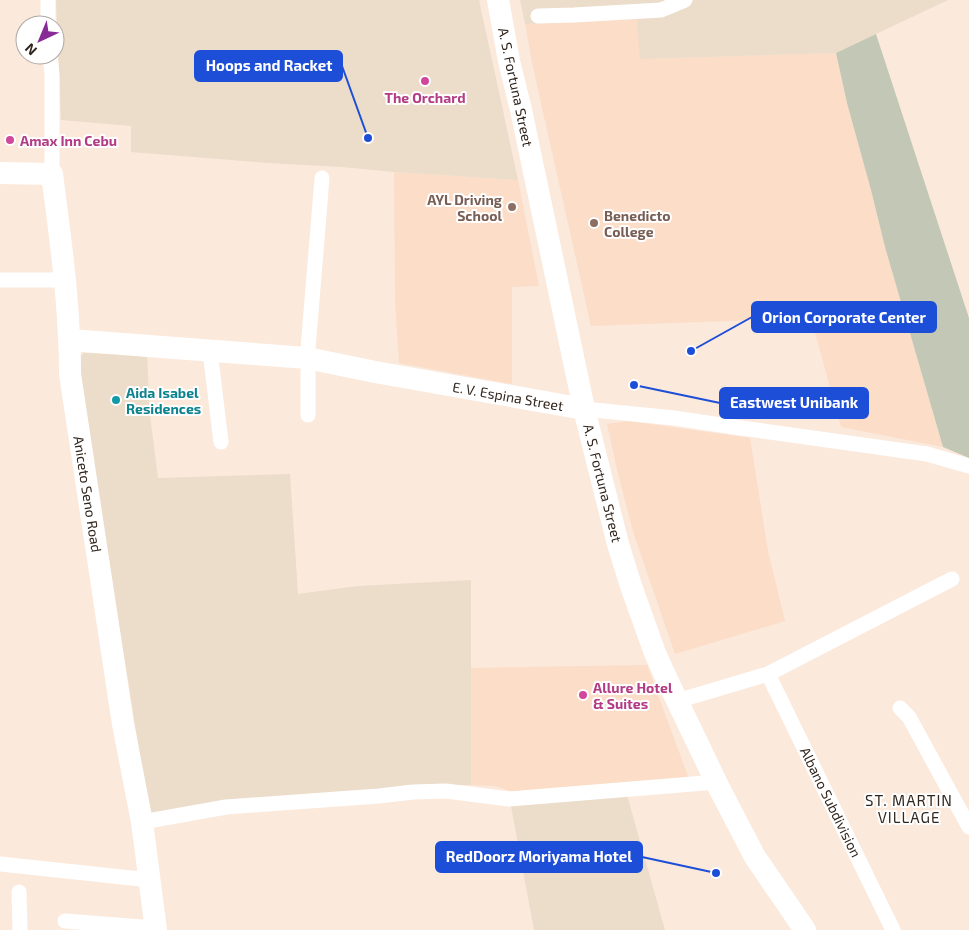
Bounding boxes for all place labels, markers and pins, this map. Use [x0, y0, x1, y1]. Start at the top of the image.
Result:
callout: Hoops and Racket [195, 51, 342, 81]
marker: The Orchard [419, 75, 431, 87]
place label: The Orchard [384, 89, 466, 106]
place label: Amax Inn Cebu [20, 132, 117, 149]
marker: Amax Inn Cebu [4, 134, 16, 146]
place label: AYL Driving School [427, 191, 502, 224]
marker: AYL Driving School [506, 201, 518, 213]
place label: Benedicto College [604, 207, 671, 240]
marker: Benedicto College [588, 217, 600, 229]
callout: Orion Corporate Center [752, 302, 936, 332]
place label: Aida Isabel Residences [126, 384, 201, 417]
callout: Eastwest Unibank [720, 388, 868, 418]
marker: Aida Isabel Residences [110, 394, 122, 406]
place label: Allure Hotel & Suites [593, 679, 673, 712]
marker: Allure Hotel & Suites [577, 689, 589, 701]
callout: RedDoorz Moriyama Hotel [436, 842, 642, 872]

